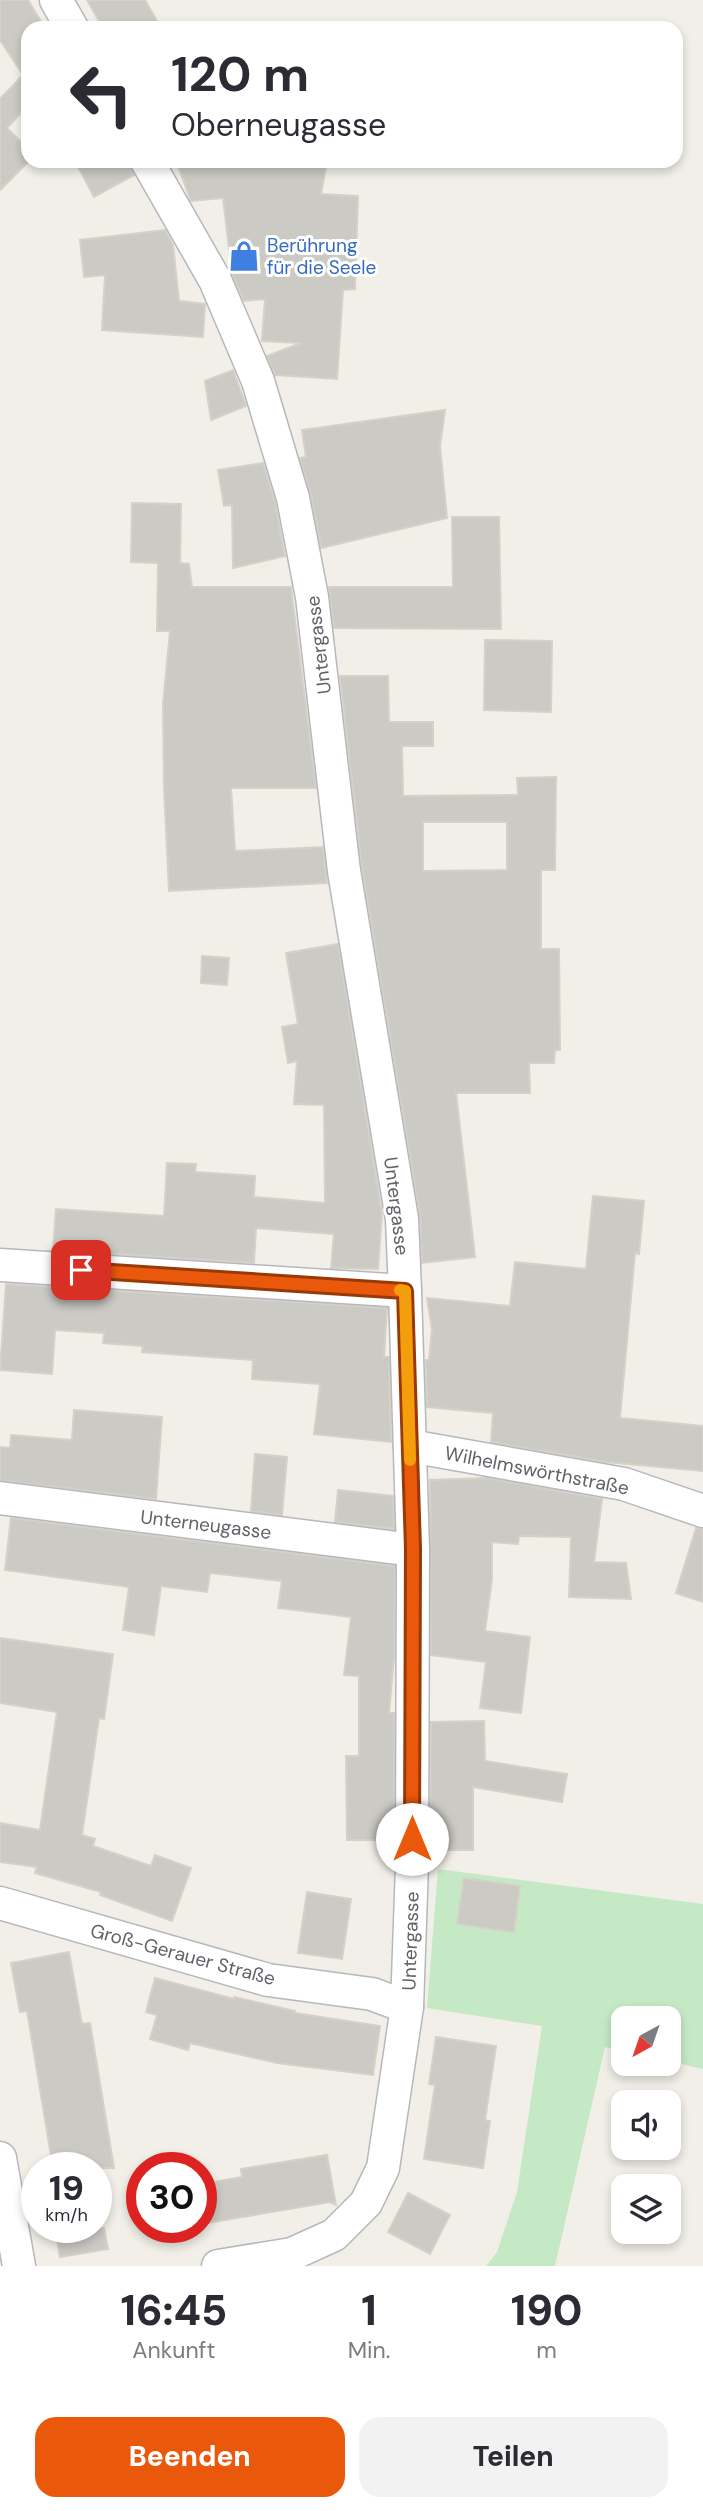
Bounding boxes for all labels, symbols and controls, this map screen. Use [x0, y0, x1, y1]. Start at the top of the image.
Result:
text: 120 m [171, 42, 309, 106]
icon: left [56, 49, 147, 140]
text: Oberneugasse [171, 104, 386, 146]
place label: Berührung für die Seele [267, 233, 376, 280]
shop icon: Berührung für die Seele [227, 239, 261, 273]
street label: Untergasse [300, 594, 337, 696]
street label: Untergasse [378, 1155, 415, 1257]
pin [51, 1240, 111, 1300]
icon: arrive [62, 1251, 100, 1289]
street label: Wilhelmswörthstraße [443, 1440, 631, 1501]
street label: Unterneugasse [139, 1504, 273, 1545]
position arrow [375, 1802, 449, 1876]
street label: Untergasse [396, 1891, 425, 1991]
street label: Groß-Gerauer Straße [88, 1918, 278, 1991]
north arrow [611, 2006, 681, 2076]
map controls [611, 2006, 681, 2244]
button: sound [611, 2090, 681, 2160]
speed limit sign: 30 [126, 2152, 217, 2243]
text: 19 [49, 2165, 84, 2211]
button: layers [611, 2174, 681, 2244]
text: km/h [45, 2203, 88, 2227]
text: 16:45 [120, 2283, 227, 2338]
text: 1 [361, 2283, 377, 2338]
text: 190 [511, 2283, 583, 2338]
text: Ankunft [132, 2335, 215, 2365]
text: Min. [348, 2335, 390, 2365]
text: m [536, 2335, 557, 2365]
button: Beenden [35, 2417, 345, 2497]
button: Teilen [359, 2417, 668, 2497]

